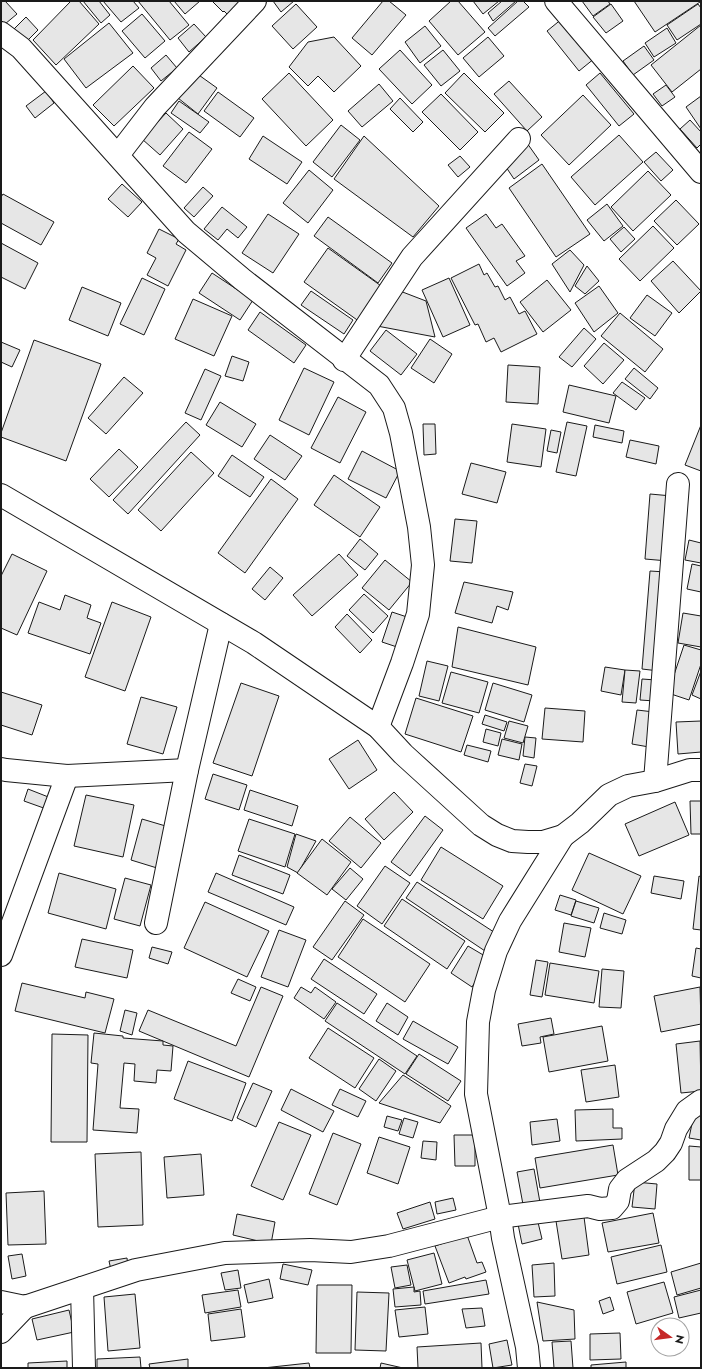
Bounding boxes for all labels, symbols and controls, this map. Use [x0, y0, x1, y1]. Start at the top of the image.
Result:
north arrow [650, 1317, 690, 1357]
text: N [671, 1333, 689, 1346]

